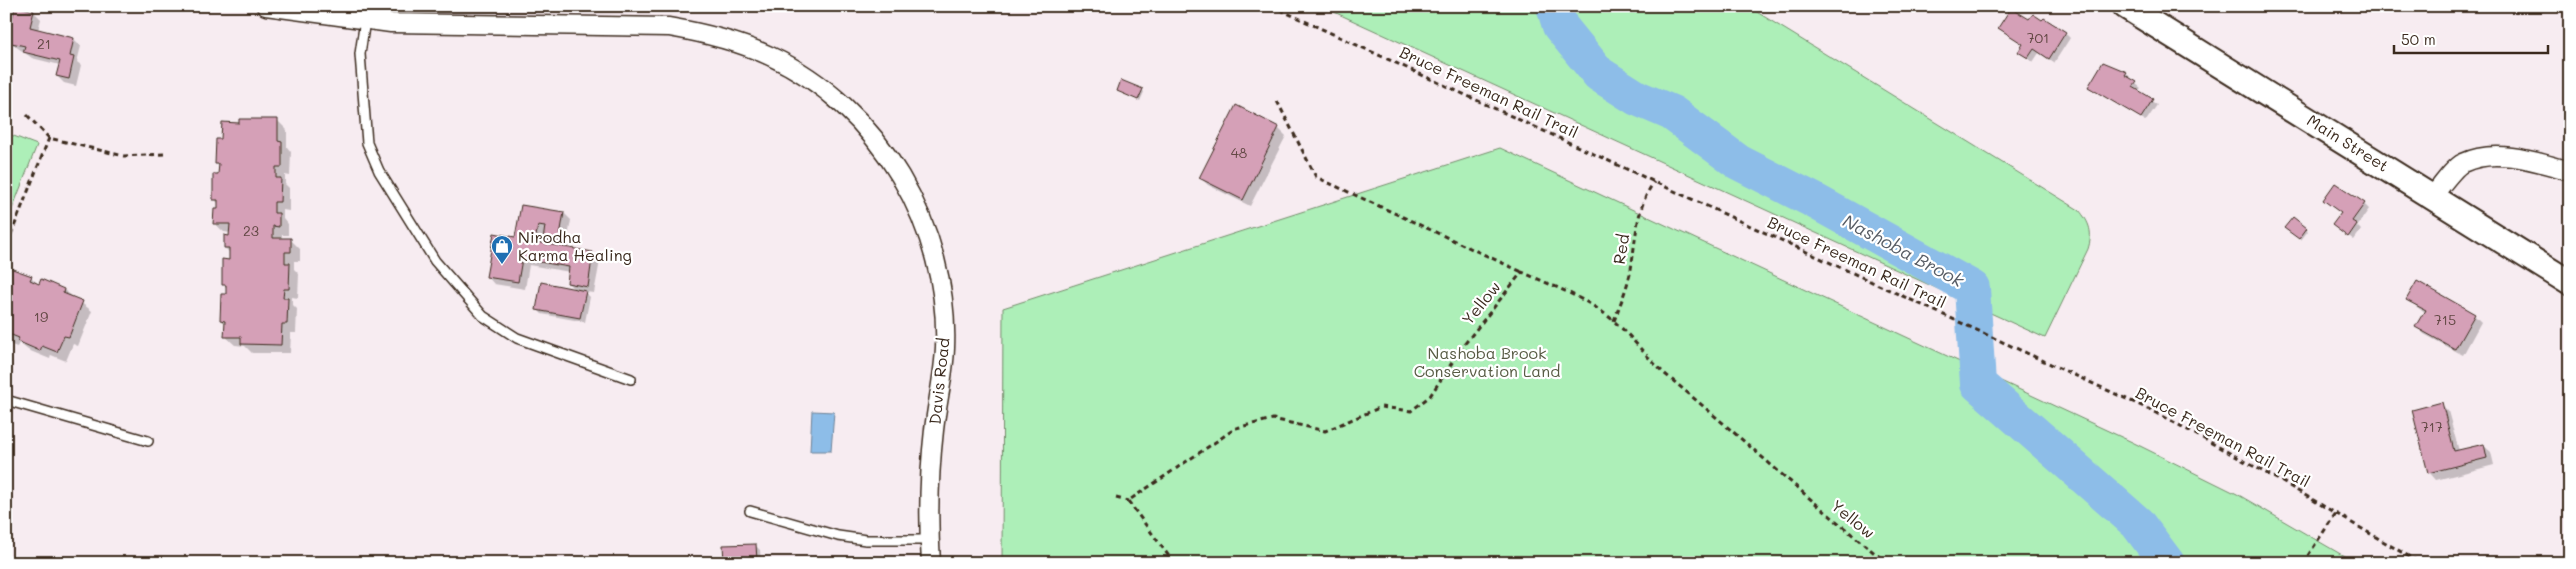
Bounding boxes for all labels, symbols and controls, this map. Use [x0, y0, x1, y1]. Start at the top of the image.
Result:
scale bar [2394, 22, 2547, 54]
house number: 701 [2027, 28, 2049, 47]
text: 50 m [2401, 29, 2436, 49]
house number: 21 [37, 34, 51, 53]
street label: Bruce Freeman Rail Trail [1397, 41, 1582, 142]
street label: Main Street [2303, 109, 2393, 176]
house number: 48 [1231, 143, 1247, 162]
water label: Nashoba Brook [1839, 208, 1968, 292]
street label: Bruce Freeman Rail Trail [1765, 211, 1950, 312]
house number: 23 [243, 221, 259, 240]
place label: Nirodha Karma Healing [518, 226, 632, 265]
street label: Red [1608, 232, 1633, 266]
shop icon: Nirodha Karma Healing [490, 234, 514, 265]
street label: Yellow [1457, 277, 1505, 329]
house number: 19 [34, 307, 48, 326]
house number: 715 [2434, 310, 2456, 329]
street label: Davis Road [924, 337, 953, 425]
park label: Nashoba Brook Conservation Land [1414, 342, 1560, 381]
street label: Bruce Freeman Rail Trail [2132, 382, 2314, 492]
house number: 717 [2421, 417, 2443, 436]
street label: Yellow [1827, 495, 1879, 543]

